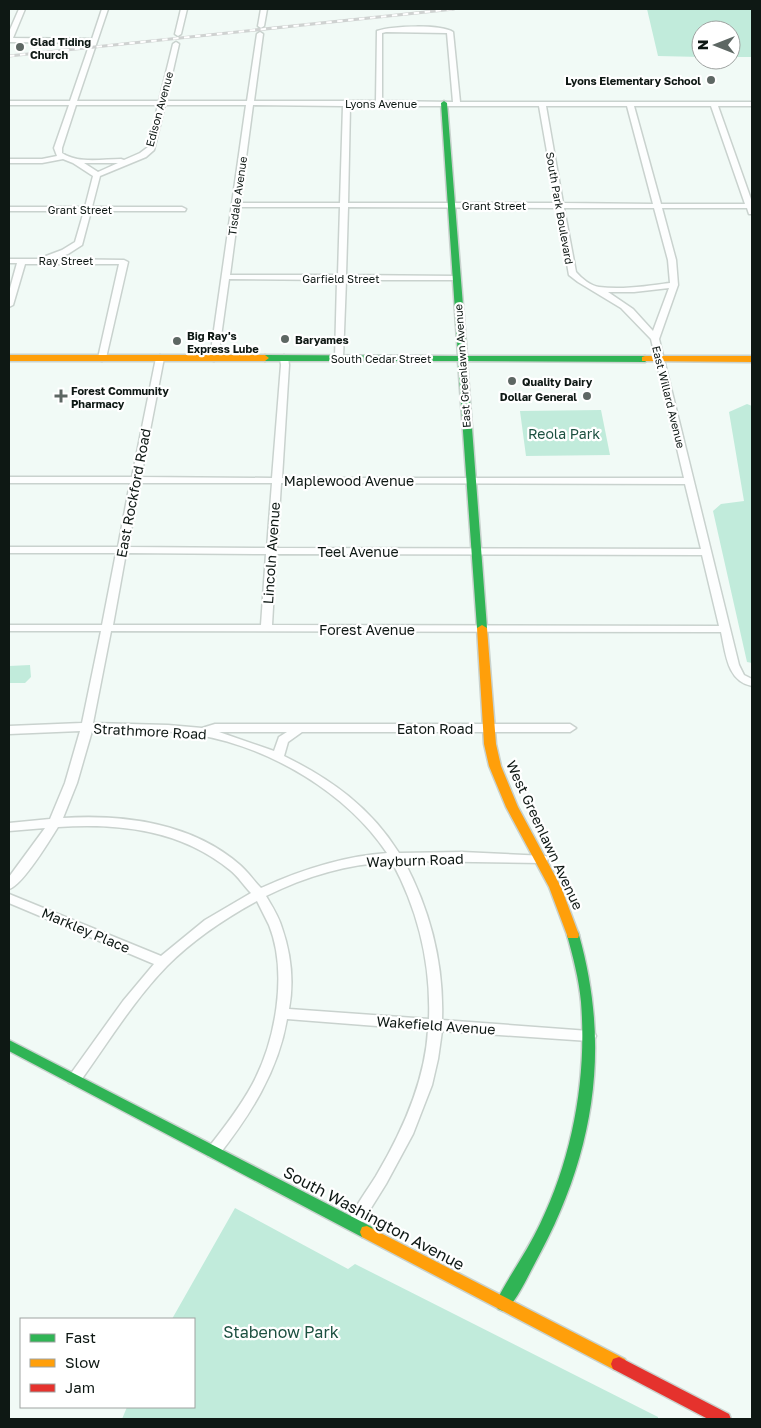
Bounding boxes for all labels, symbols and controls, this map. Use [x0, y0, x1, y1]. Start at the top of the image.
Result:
north arrow [691, 20, 741, 70]
place label: Glad Tiding Church [30, 35, 91, 61]
text: N [694, 40, 711, 50]
marker: Glad Tiding Church [14, 41, 26, 53]
street label: Edison Avenue [143, 70, 175, 148]
place label: Lyons Elementary School [565, 74, 701, 87]
marker: Lyons Elementary School [705, 74, 717, 86]
street label: Lyons Avenue [345, 97, 417, 110]
street label: South Park Boulevard [544, 151, 576, 265]
street label: Tisdale Avenue [225, 156, 249, 236]
street label: Grant Street [462, 199, 526, 212]
street label: Grant Street [48, 203, 112, 216]
street label: Ray Street [39, 254, 93, 267]
street label: Garfield Street [302, 272, 380, 285]
street label: East Greenlawn Avenue [451, 304, 473, 428]
place label: Big Ray's Express Lube [187, 329, 259, 355]
marker: Baryames [279, 333, 291, 345]
place label: Baryames [295, 333, 349, 346]
marker: Big Ray's Express Lube [171, 335, 183, 347]
street label: East Willard Avenue [650, 344, 688, 450]
street label: South Cedar Street [331, 352, 431, 365]
marker: Quality Dairy [506, 375, 518, 387]
place label: Quality Dairy [522, 375, 593, 388]
place label: Forest Community Pharmacy [71, 384, 169, 410]
marker: Forest Community Pharmacy [55, 390, 67, 402]
place label: Dollar General [500, 390, 577, 403]
marker: Dollar General [581, 390, 593, 402]
park label: Reola Park [528, 425, 600, 442]
street label: East Rockford Road [112, 427, 154, 559]
street label: Maplewood Avenue [284, 472, 414, 489]
street label: Lincoln Avenue [259, 501, 283, 605]
street label: Teel Avenue [317, 543, 399, 560]
street label: Forest Avenue [319, 621, 415, 638]
street label: Strathmore Road [93, 720, 207, 742]
street label: Eaton Road [397, 720, 473, 737]
street label: West Greenlawn Avenue [503, 758, 587, 912]
street label: Wayburn Road [366, 850, 464, 870]
street label: Markley Place [39, 904, 133, 956]
street label: Wakefield Avenue [376, 1012, 496, 1038]
street label: South Washington Avenue [280, 1162, 468, 1274]
legend [20, 1318, 195, 1408]
park label: Stabenow Park [223, 1322, 339, 1342]
text: Fast [65, 1328, 96, 1346]
text: Slow [65, 1353, 100, 1371]
text: Jam [65, 1378, 95, 1396]

